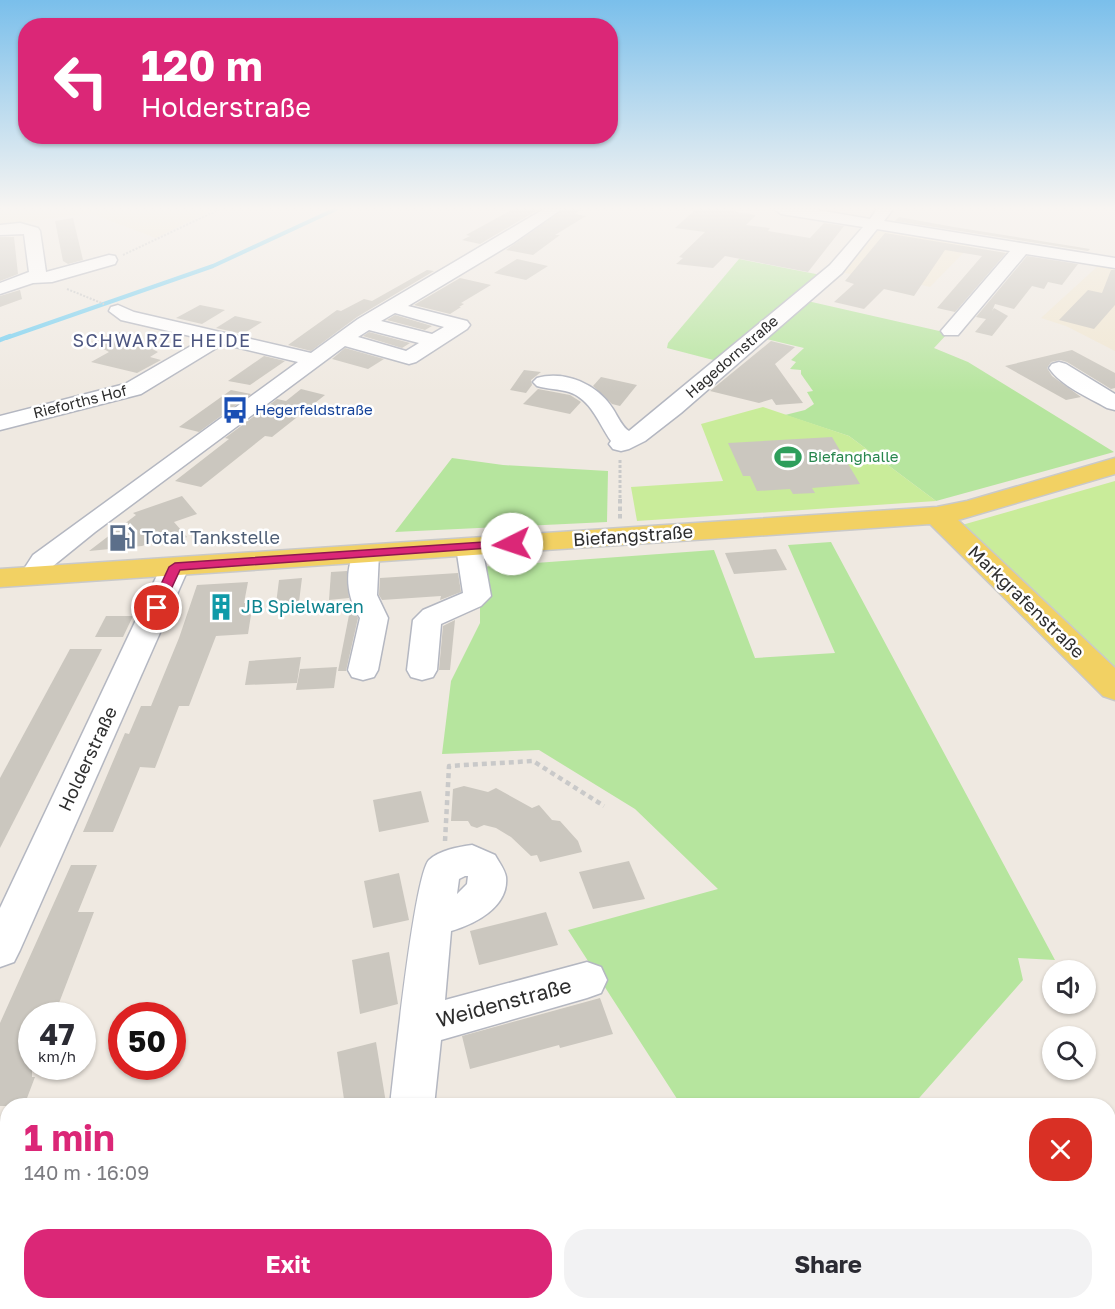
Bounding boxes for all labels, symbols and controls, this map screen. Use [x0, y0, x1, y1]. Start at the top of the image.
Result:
text: 120 m [141, 40, 263, 90]
icon: left [42, 42, 120, 120]
text: Holderstraße [141, 91, 311, 123]
street label: Hagedornstraße [681, 311, 781, 401]
district label: SCHWARZE HEIDE [72, 329, 252, 351]
street label: Rieforths Hof [31, 381, 129, 421]
bus stop icon: Hegerfeldstraße [220, 395, 250, 425]
place label: Hegerfeldstraße [255, 400, 373, 418]
sports icon: Biefanghalle [773, 442, 803, 472]
place label: Biefanghalle [808, 447, 899, 465]
position arrow [480, 512, 544, 576]
street label: Biefangstraße [572, 520, 694, 550]
fuel station icon: Total Tankstelle [107, 523, 137, 553]
place label: Total Tankstelle [142, 526, 280, 548]
street label: Markgrafenstraße [964, 540, 1089, 662]
pin [131, 582, 182, 633]
icon: arrive [140, 591, 173, 624]
building icon: JB Spielwaren [206, 592, 236, 622]
place label: JB Spielwaren [241, 595, 364, 617]
street label: Holderstraße [53, 703, 121, 815]
map controls [1042, 960, 1096, 1080]
button: sound [1042, 960, 1096, 1014]
street label: Weidenstraße [433, 972, 574, 1033]
speed limit sign: 50 [108, 1002, 186, 1080]
text: 47 [39, 1016, 75, 1052]
button: search [1042, 1026, 1096, 1080]
text: km/h [38, 1047, 76, 1065]
text: 1 min [24, 1116, 115, 1159]
button: close [1029, 1118, 1092, 1181]
text: 140 m · 16:09 [24, 1160, 149, 1184]
button: Exit [24, 1229, 552, 1298]
button: Share [564, 1229, 1092, 1298]

